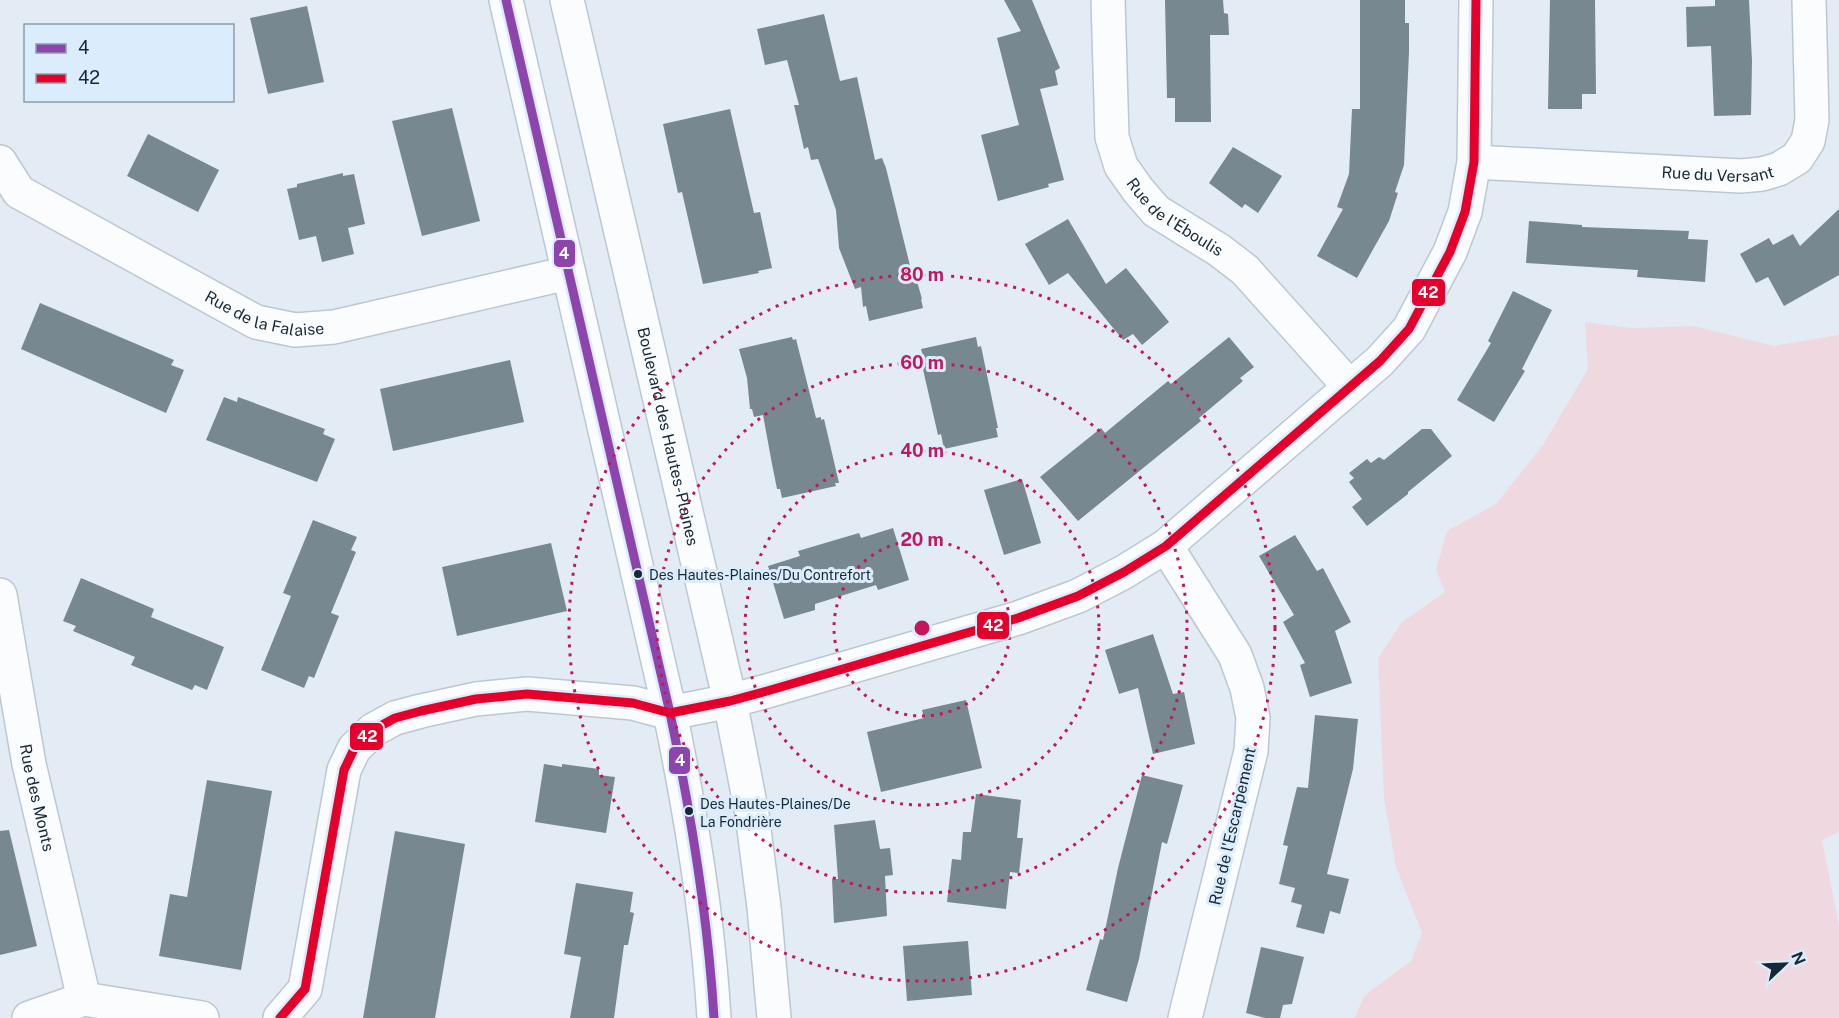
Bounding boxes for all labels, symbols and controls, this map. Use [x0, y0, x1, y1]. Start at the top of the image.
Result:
legend [24, 24, 234, 102]
text: 4 [78, 37, 89, 58]
text: 42 [78, 67, 100, 88]
street label: Rue du Versant [1661, 162, 1776, 186]
street label: Rue de l'Éboulis [1122, 174, 1227, 260]
line badge: 4 [553, 239, 576, 268]
text: 4 [559, 244, 570, 263]
text: 80 m [900, 264, 944, 285]
line badge: 42 [1411, 278, 1446, 307]
text: 42 [1418, 283, 1438, 302]
street label: Rue de la Falaise [202, 287, 325, 340]
street label: Boulevard des Hautes-Plaines [633, 325, 703, 548]
text: 60 m [900, 352, 944, 373]
text: 40 m [900, 440, 944, 461]
text: 20 m [900, 529, 944, 550]
place label: Des Hautes-Plaines/Du Contrefort [649, 567, 871, 583]
marker: Des Hautes-Plaines/Du Contrefort [632, 568, 644, 580]
line badge: 42 [976, 611, 1010, 640]
text: 42 [983, 616, 1003, 635]
centre of rings [912, 618, 932, 638]
line badge: 42 [349, 722, 384, 751]
text: 42 [357, 727, 377, 746]
street label: Rue des Monts [16, 743, 58, 853]
street label: Rue de l'Escarpement [1205, 745, 1260, 907]
line badge: 4 [668, 746, 691, 775]
text: 4 [675, 751, 686, 770]
place label: Des Hautes-Plaines/De La Fondrière [700, 796, 851, 830]
marker: Des Hautes-Plaines/De La Fondrière [683, 805, 695, 817]
north arrow [1755, 934, 1815, 994]
text: N [1787, 949, 1810, 968]

